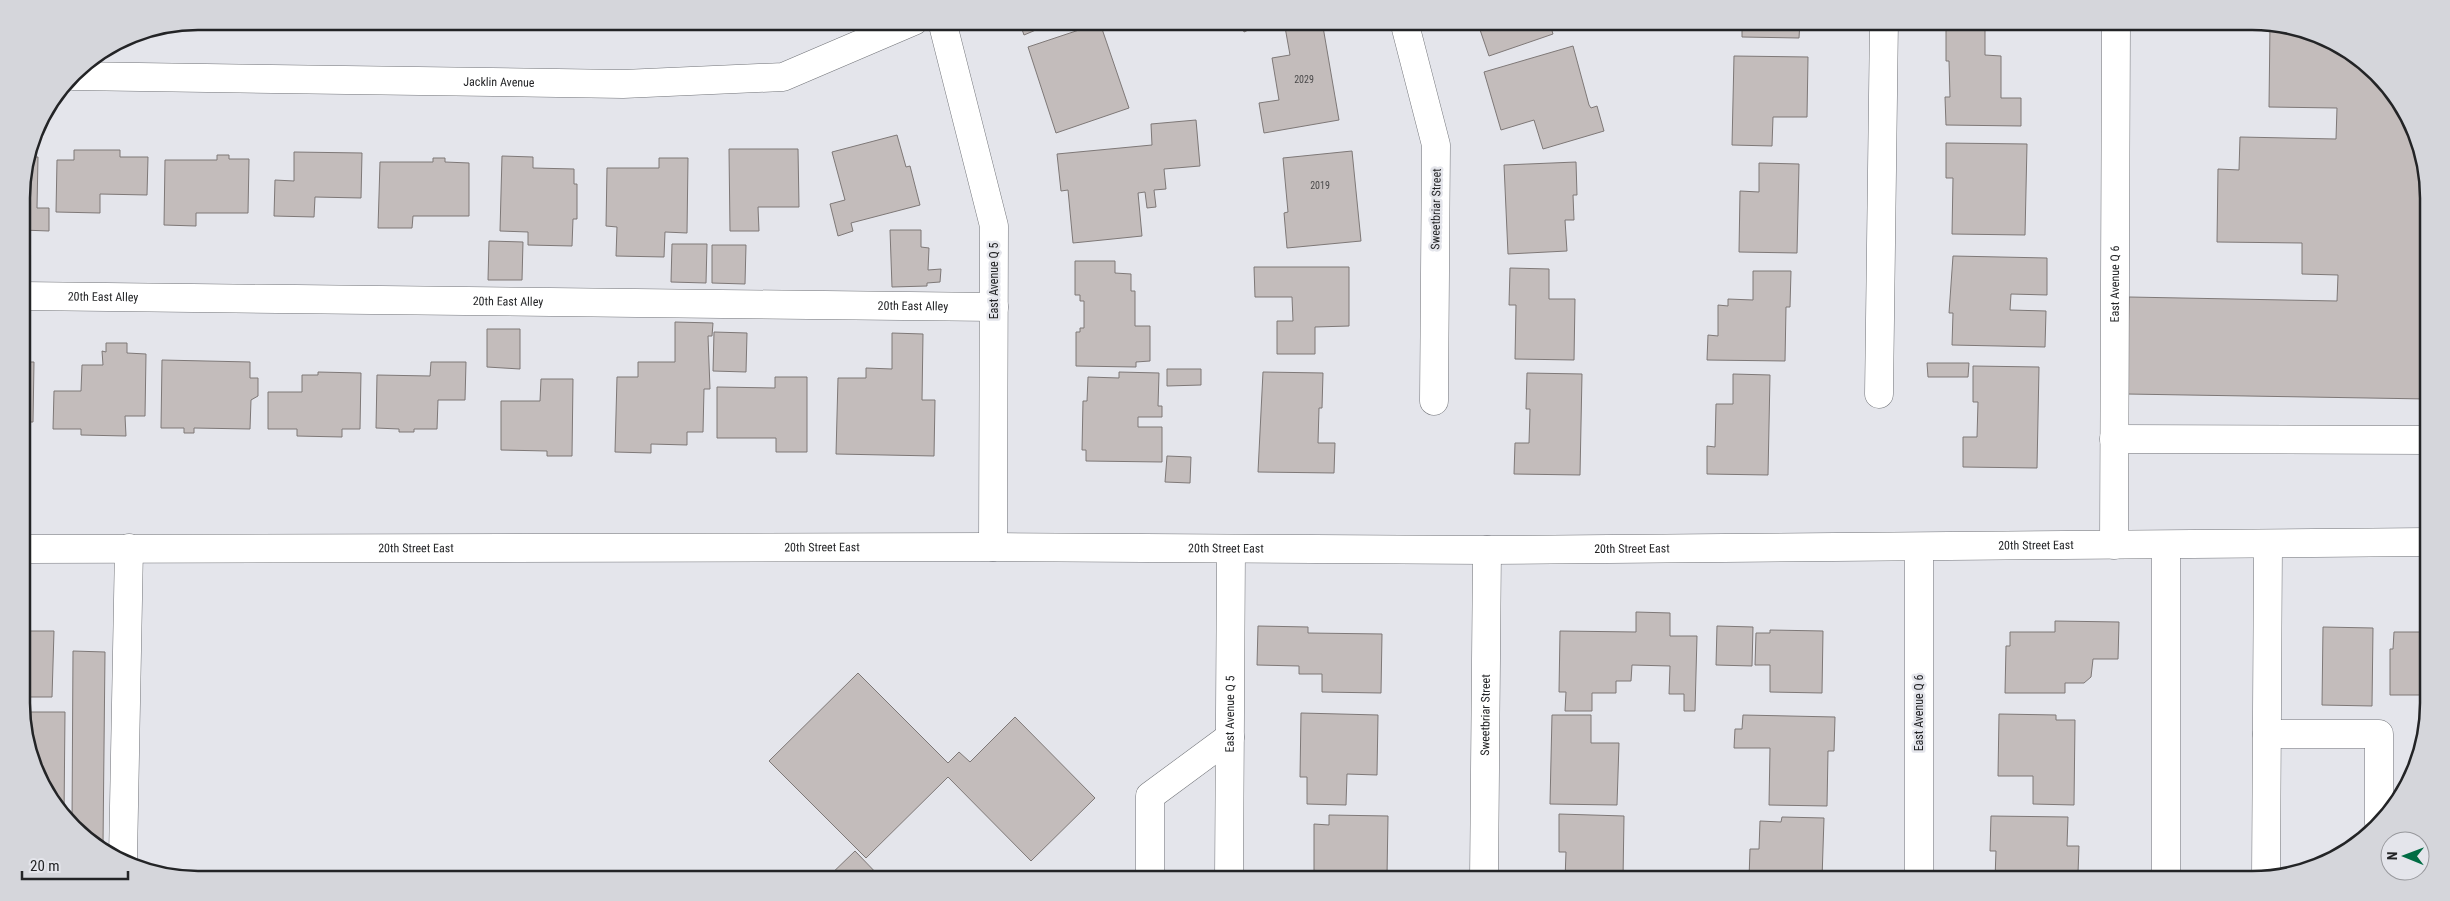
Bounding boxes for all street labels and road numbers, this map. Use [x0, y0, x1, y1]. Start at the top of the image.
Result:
street label: Jacklin Avenue [463, 75, 535, 90]
street label: Sweetbriar Street [1428, 168, 1444, 250]
street label: East Avenue Q 5 [987, 243, 1001, 319]
street label: East Avenue Q 6 [2108, 246, 2122, 322]
street label: 20th East Alley [68, 290, 138, 304]
street label: 20th East Alley [473, 294, 543, 309]
street label: 20th East Alley [878, 299, 948, 313]
street label: 20th Street East [1998, 538, 2074, 553]
street label: 20th Street East [784, 540, 860, 554]
street label: 20th Street East [378, 541, 454, 555]
street label: 20th Street East [1188, 541, 1264, 556]
street label: 20th Street East [1594, 541, 1670, 556]
street label: Sweetbriar Street [1478, 674, 1493, 756]
street label: East Avenue Q 6 [1912, 675, 1926, 751]
street label: East Avenue Q 5 [1223, 676, 1237, 752]

